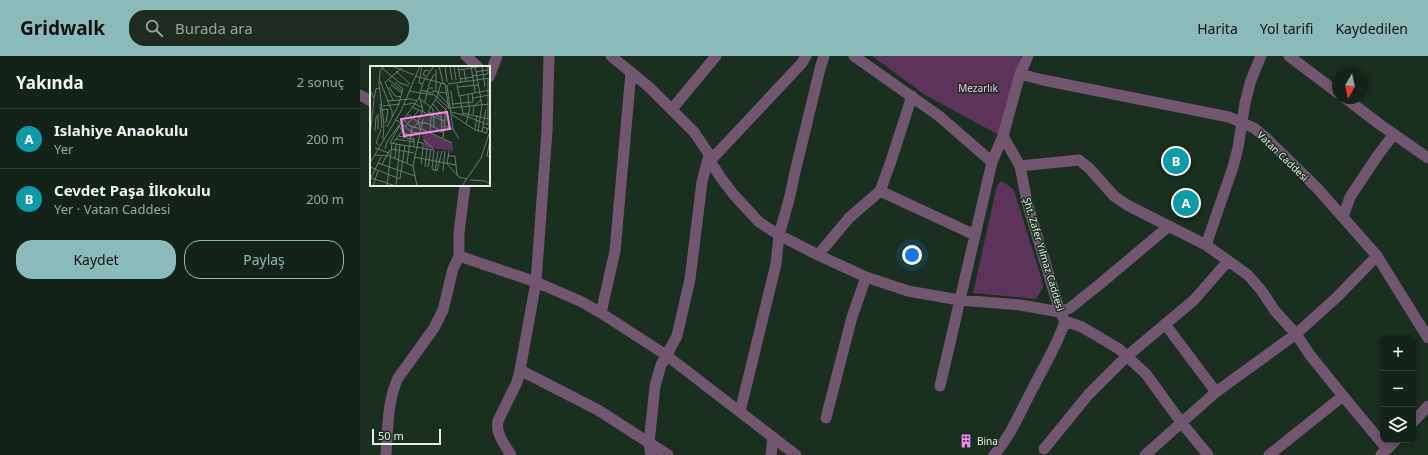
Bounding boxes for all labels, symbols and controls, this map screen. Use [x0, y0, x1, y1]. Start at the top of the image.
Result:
search box [129, 10, 409, 46]
text: Gridwalk [20, 15, 105, 41]
icon: search [143, 17, 165, 39]
text: Burada ara [175, 18, 253, 38]
text: Harita [1197, 19, 1238, 38]
text: Yol tarifi [1260, 19, 1313, 38]
text: Kaydedilen [1335, 19, 1408, 38]
inset map [370, 66, 490, 186]
north arrow [1332, 68, 1368, 104]
text: Yakında [16, 71, 84, 94]
text: 2 sonuç [297, 73, 344, 91]
park label: Mezarlık [958, 81, 998, 95]
text: Islahiye Anaokulu [54, 120, 188, 140]
street label: Vatan Caddesi [1254, 128, 1312, 184]
text: A [25, 130, 34, 148]
text: 200 m [306, 130, 344, 148]
text: Yer [54, 140, 73, 158]
pin: B [1163, 146, 1189, 176]
text: Cevdet Paşa İlkokulu [54, 180, 211, 200]
pin: A [1173, 188, 1199, 218]
text: B [25, 190, 33, 208]
text: 200 m [306, 190, 344, 208]
street label: Şht. Zafer Yılmaz Caddesi [1020, 196, 1068, 312]
text: Yer · Vatan Caddesi [54, 200, 170, 218]
button: Kaydet [16, 240, 176, 279]
button: Paylaş [184, 240, 344, 279]
your location [902, 245, 922, 265]
map controls [1380, 335, 1416, 443]
button: + [1380, 335, 1416, 371]
button: − [1380, 371, 1416, 407]
button: layers [1380, 407, 1416, 443]
scale bar [372, 427, 441, 446]
text: 50 m [378, 428, 404, 443]
building icon: Bina [958, 433, 974, 449]
place label: Bina [977, 434, 998, 448]

